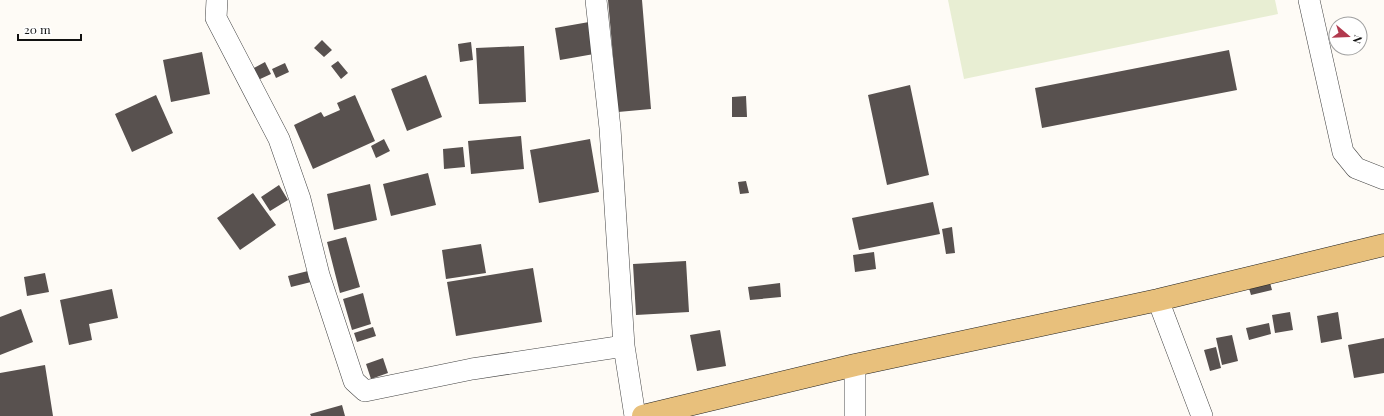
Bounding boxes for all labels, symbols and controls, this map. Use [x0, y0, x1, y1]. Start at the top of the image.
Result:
scale bar [18, 16, 81, 42]
north arrow [1328, 16, 1368, 56]
text: 20 m [24, 21, 51, 37]
text: N [1350, 33, 1366, 46]

